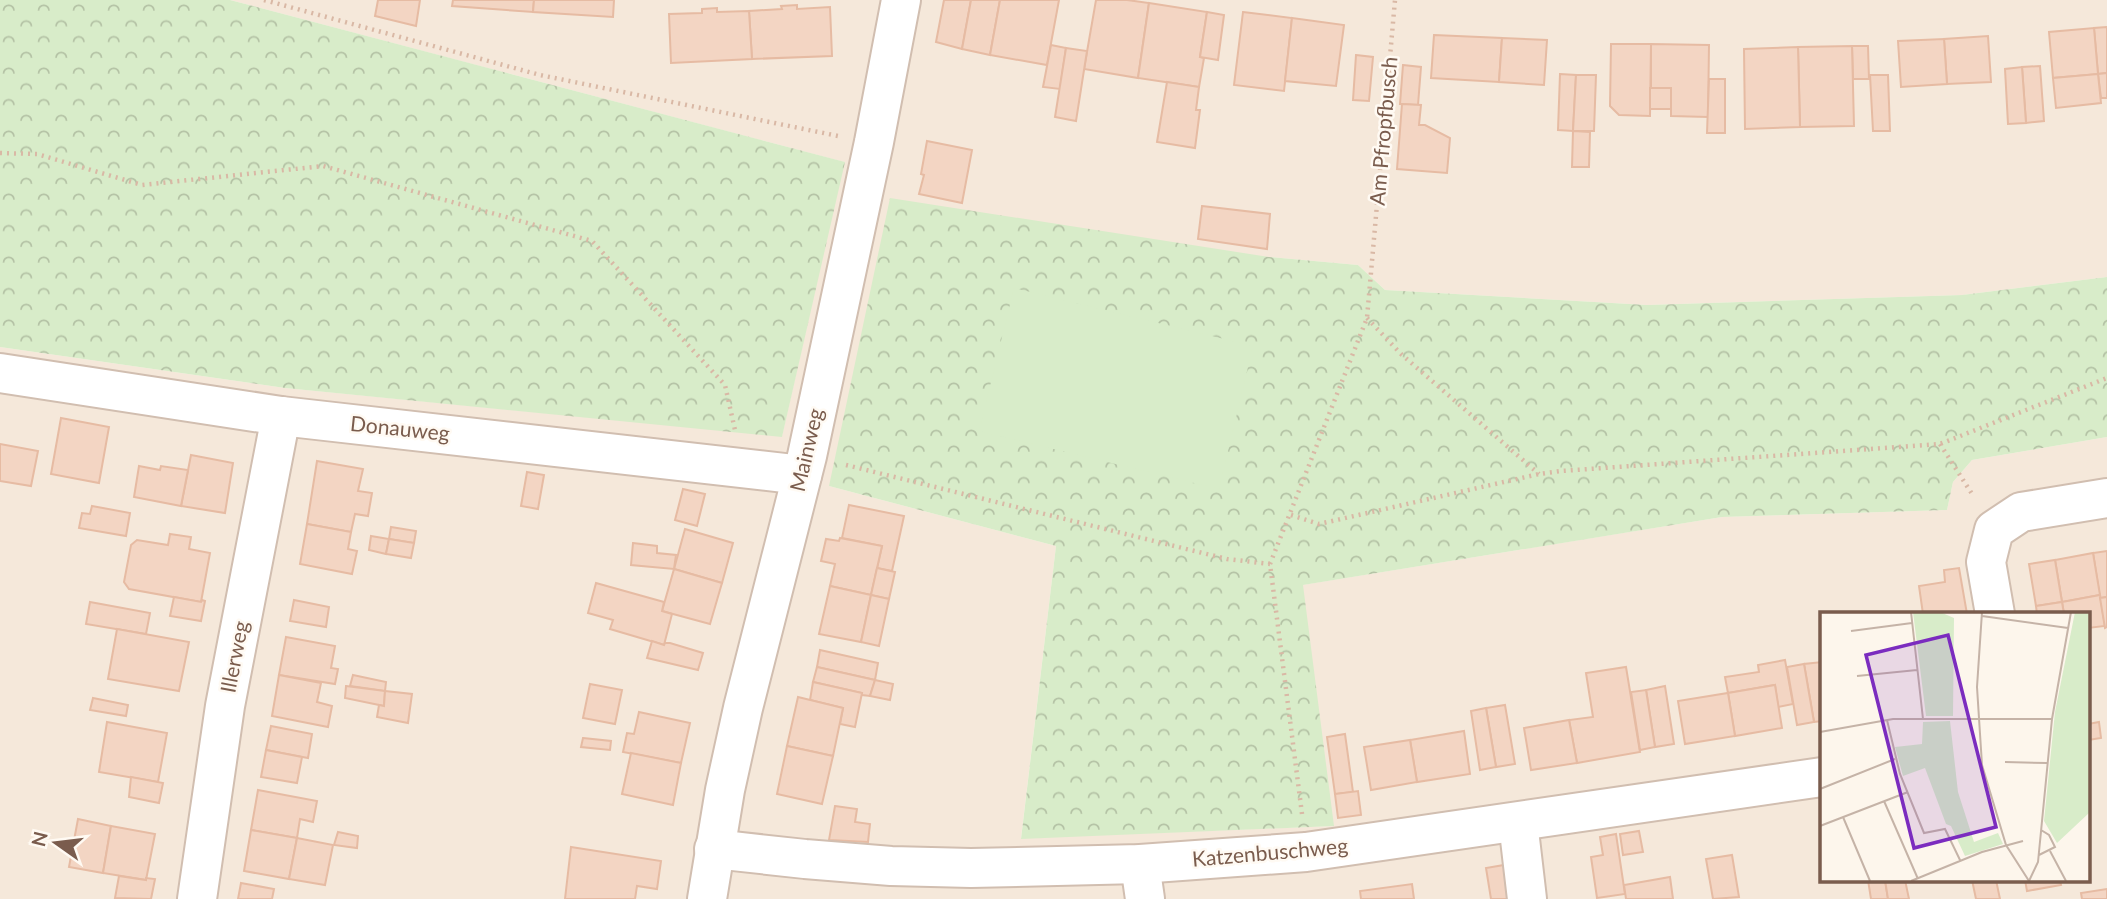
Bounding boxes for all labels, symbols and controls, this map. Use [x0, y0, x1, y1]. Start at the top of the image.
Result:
street label: Am Pfropfbusch [1364, 55, 1401, 206]
street label: Mainweg [784, 406, 827, 494]
street label: Donauweg [349, 410, 451, 445]
inset map [1820, 612, 2090, 881]
street label: Illerweg [214, 619, 253, 695]
north arrow [21, 808, 91, 878]
text: N [26, 829, 52, 849]
street label: Katzenbuschweg [1191, 832, 1349, 871]

